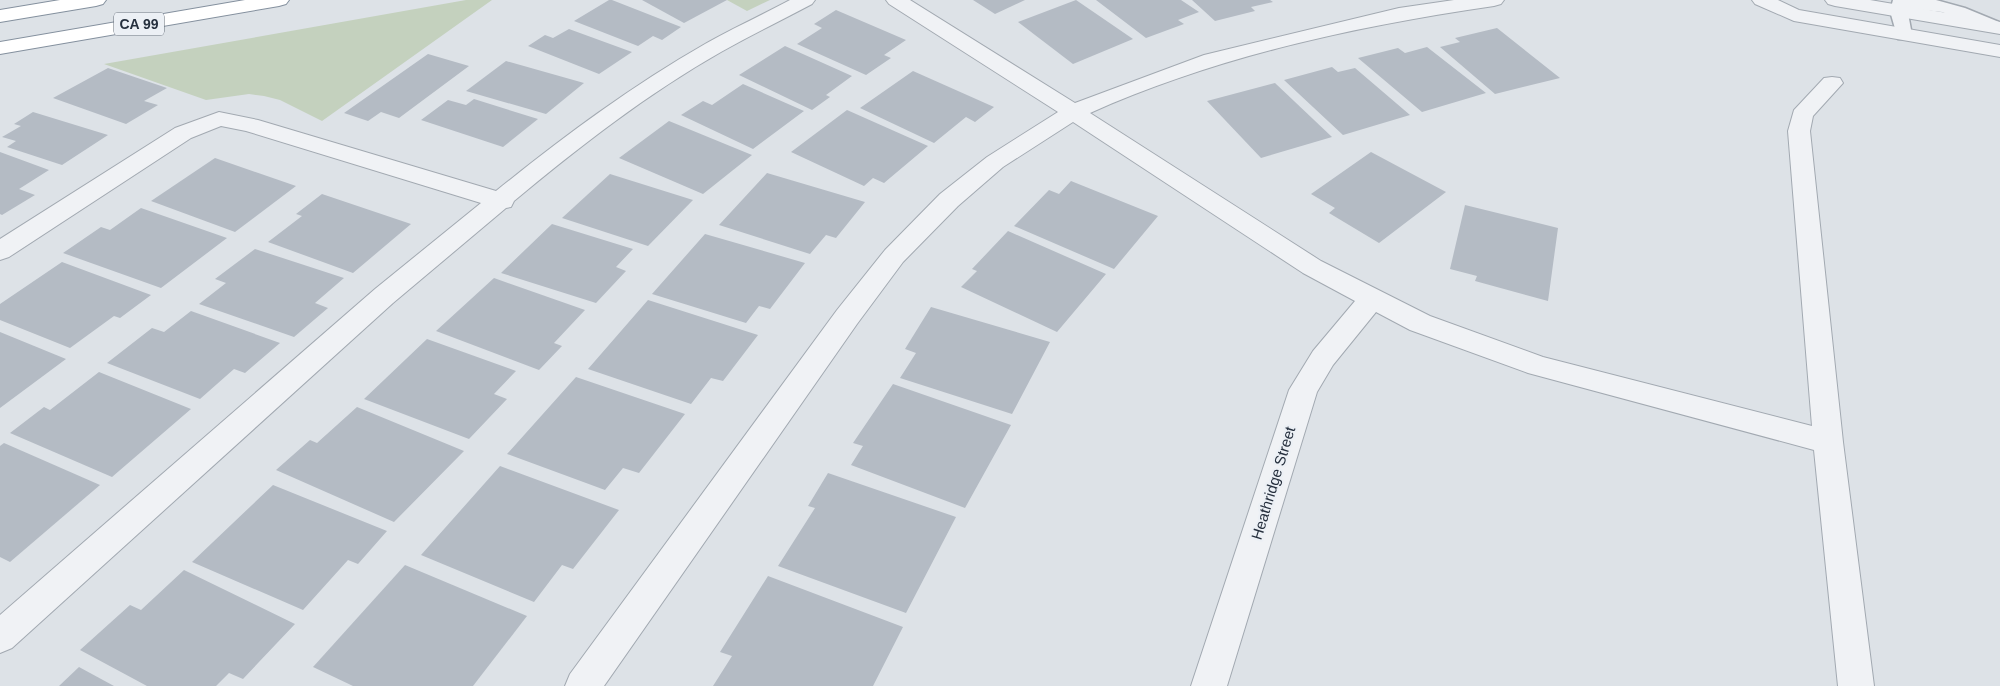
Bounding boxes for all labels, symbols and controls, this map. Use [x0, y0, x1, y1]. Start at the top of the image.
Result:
road number: CA 99 [114, 12, 164, 36]
street label: Heathridge Street [1248, 424, 1299, 542]

